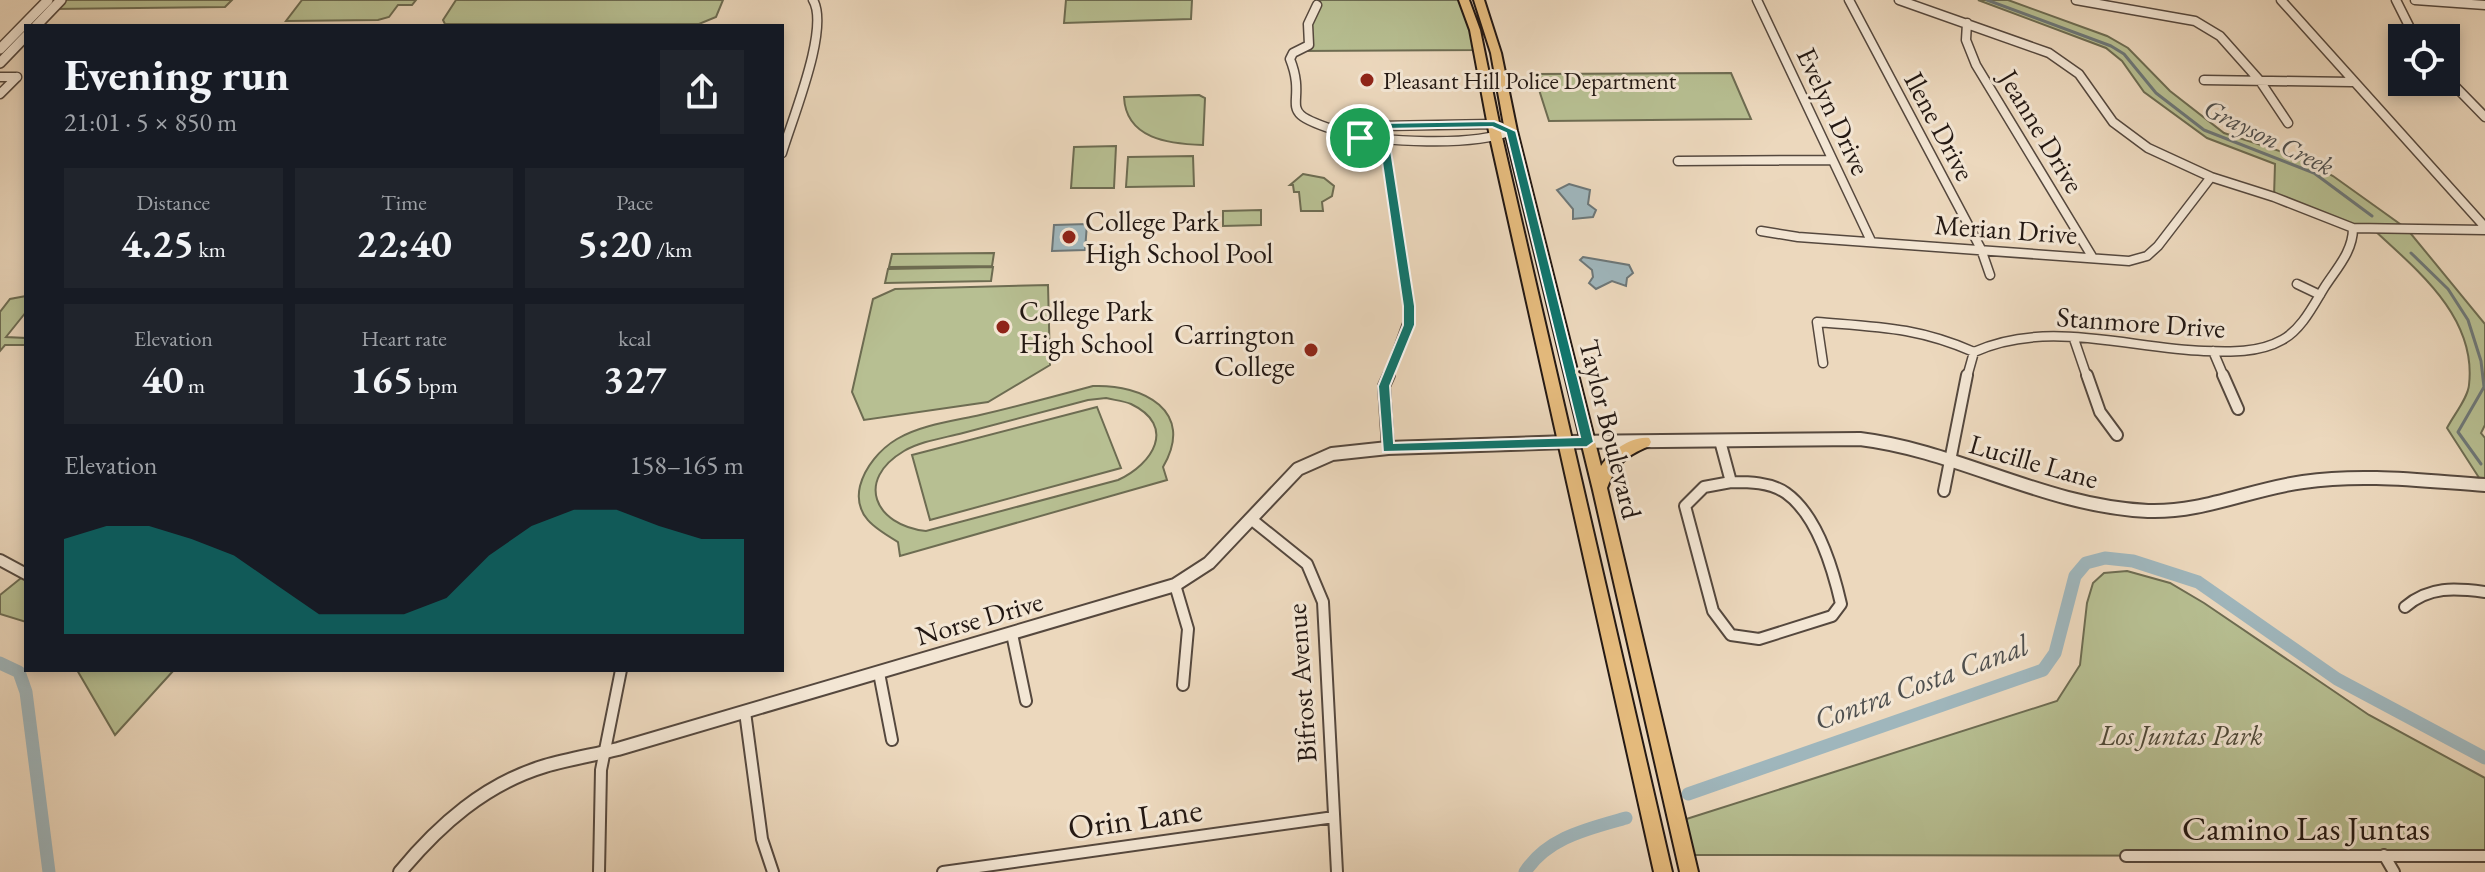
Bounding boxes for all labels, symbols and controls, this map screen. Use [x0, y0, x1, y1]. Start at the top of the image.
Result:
map controls [2388, 24, 2460, 96]
button: locate [2388, 24, 2460, 96]
street label: Evelyn Drive [1789, 41, 1879, 181]
text: Evening run [64, 46, 289, 103]
button: share [660, 50, 744, 134]
street label: Jeanne Drive [1990, 61, 2093, 199]
place label: Pleasant Hill Police Department [1383, 65, 1677, 96]
street label: Ilene Drive [1896, 65, 1984, 187]
marker: Pleasant Hill Police Department [1358, 71, 1376, 89]
water label: Grayson Creek [2198, 91, 2340, 183]
pin [1326, 104, 1394, 172]
text: 21:01 · 5 × 850 m [64, 105, 237, 139]
icon: arrive [1338, 116, 1382, 160]
text: Distance [137, 188, 210, 217]
text: Time [381, 188, 427, 217]
text: Pace [616, 188, 653, 217]
place label: College Park High School Pool [1085, 203, 1274, 271]
street label: Merian Drive [1933, 206, 2079, 252]
text: 4.25 [121, 217, 194, 269]
text: 22:40 [356, 217, 452, 269]
text: 5:20 [577, 217, 652, 269]
marker: College Park High School Pool [1060, 228, 1078, 246]
text: km [194, 235, 226, 264]
text: /km [652, 235, 692, 264]
place label: College Park High School [1019, 293, 1154, 361]
street label: Stanmore Drive [2055, 298, 2227, 346]
place label: Carrington College [1174, 316, 1295, 384]
marker: College Park High School [994, 318, 1012, 336]
text: Elevation [134, 324, 213, 353]
text: Heart rate [361, 324, 447, 353]
text: kcal [618, 324, 651, 353]
street label: Taylor Boulevard [1571, 335, 1651, 523]
marker: Carrington College [1302, 341, 1320, 359]
text: 40 [141, 353, 184, 405]
text: 165 [350, 353, 414, 405]
text: 327 [603, 353, 666, 405]
text: m [184, 371, 205, 400]
text: bpm [414, 371, 458, 400]
street label: Lucille Lane [1965, 425, 2103, 497]
text: Elevation [64, 448, 158, 482]
text: 158–165 m [629, 448, 744, 482]
street label: Norse Drive [911, 583, 1047, 653]
street label: Bifrost Avenue [1277, 602, 1325, 764]
water label: Contra Costa Canal [1808, 625, 2035, 739]
park label: Los Juntas Park [2098, 717, 2263, 753]
street label: Orin Lane [1065, 787, 1205, 849]
street label: Camino Las Juntas [2182, 806, 2430, 850]

